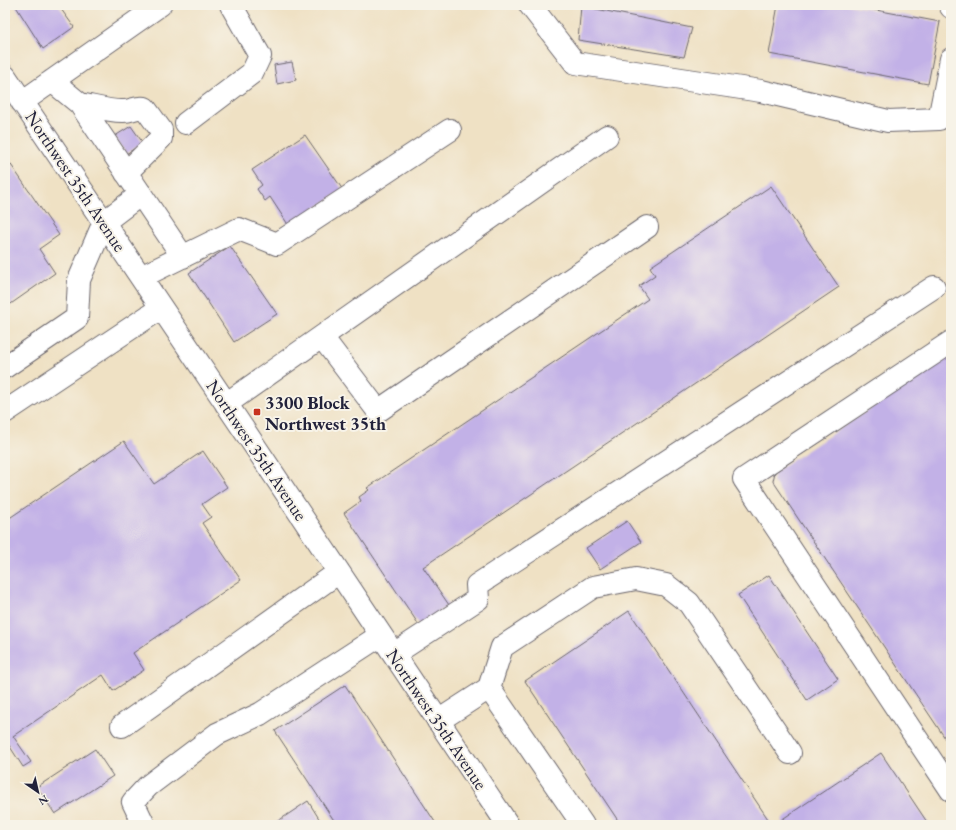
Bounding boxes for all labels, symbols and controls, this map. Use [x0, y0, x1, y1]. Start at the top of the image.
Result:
street label: Northwest 35th Avenue [20, 106, 132, 256]
street label: Northwest 35th Avenue [201, 375, 313, 525]
place label: 3300 Block Northwest 35th [265, 391, 386, 435]
marker: 3300 Block Northwest 35th [252, 407, 262, 417]
street label: Northwest 35th Avenue [381, 644, 493, 794]
north arrow [18, 772, 58, 812]
text: N [36, 792, 51, 809]

